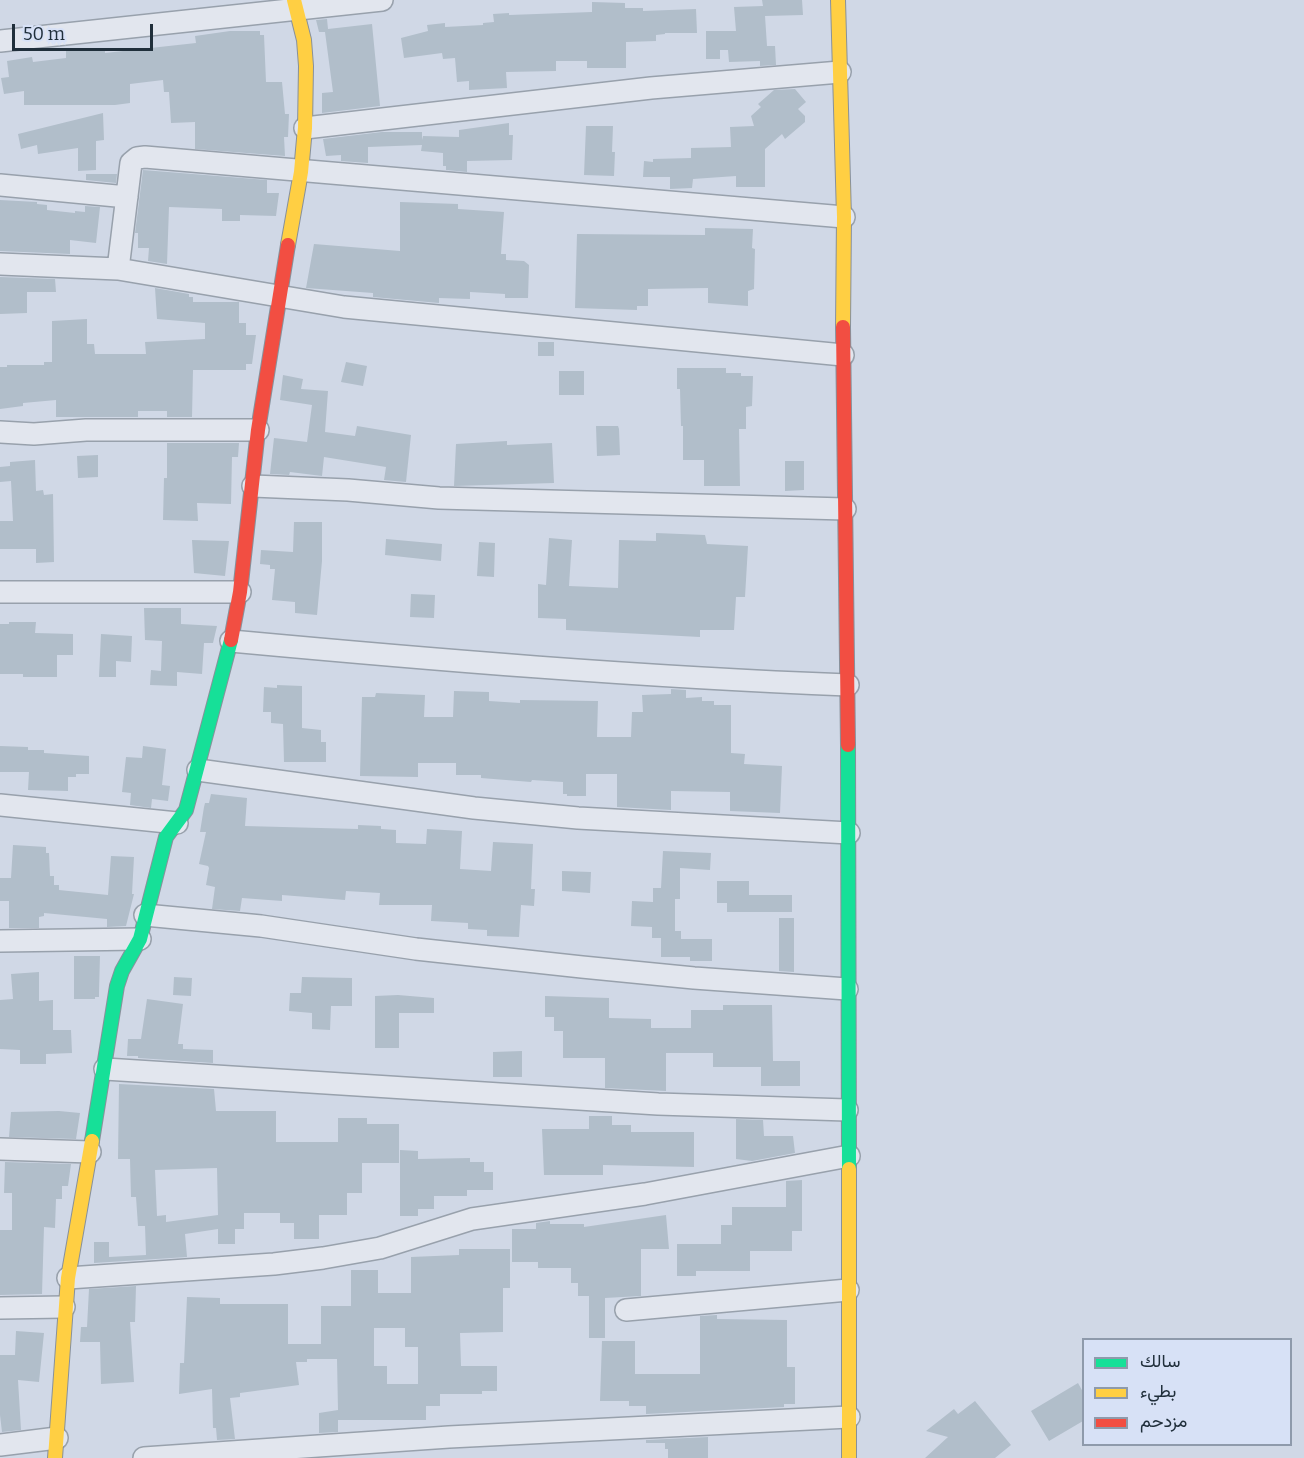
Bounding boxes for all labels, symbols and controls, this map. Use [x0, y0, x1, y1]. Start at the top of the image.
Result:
scale bar [15, 12, 156, 50]
text: 50 m [23, 23, 65, 45]
legend [1082, 1338, 1292, 1446]
text: سالك [1140, 1350, 1180, 1372]
text: بطيء [1140, 1380, 1176, 1402]
text: مزدحم [1140, 1410, 1187, 1432]

